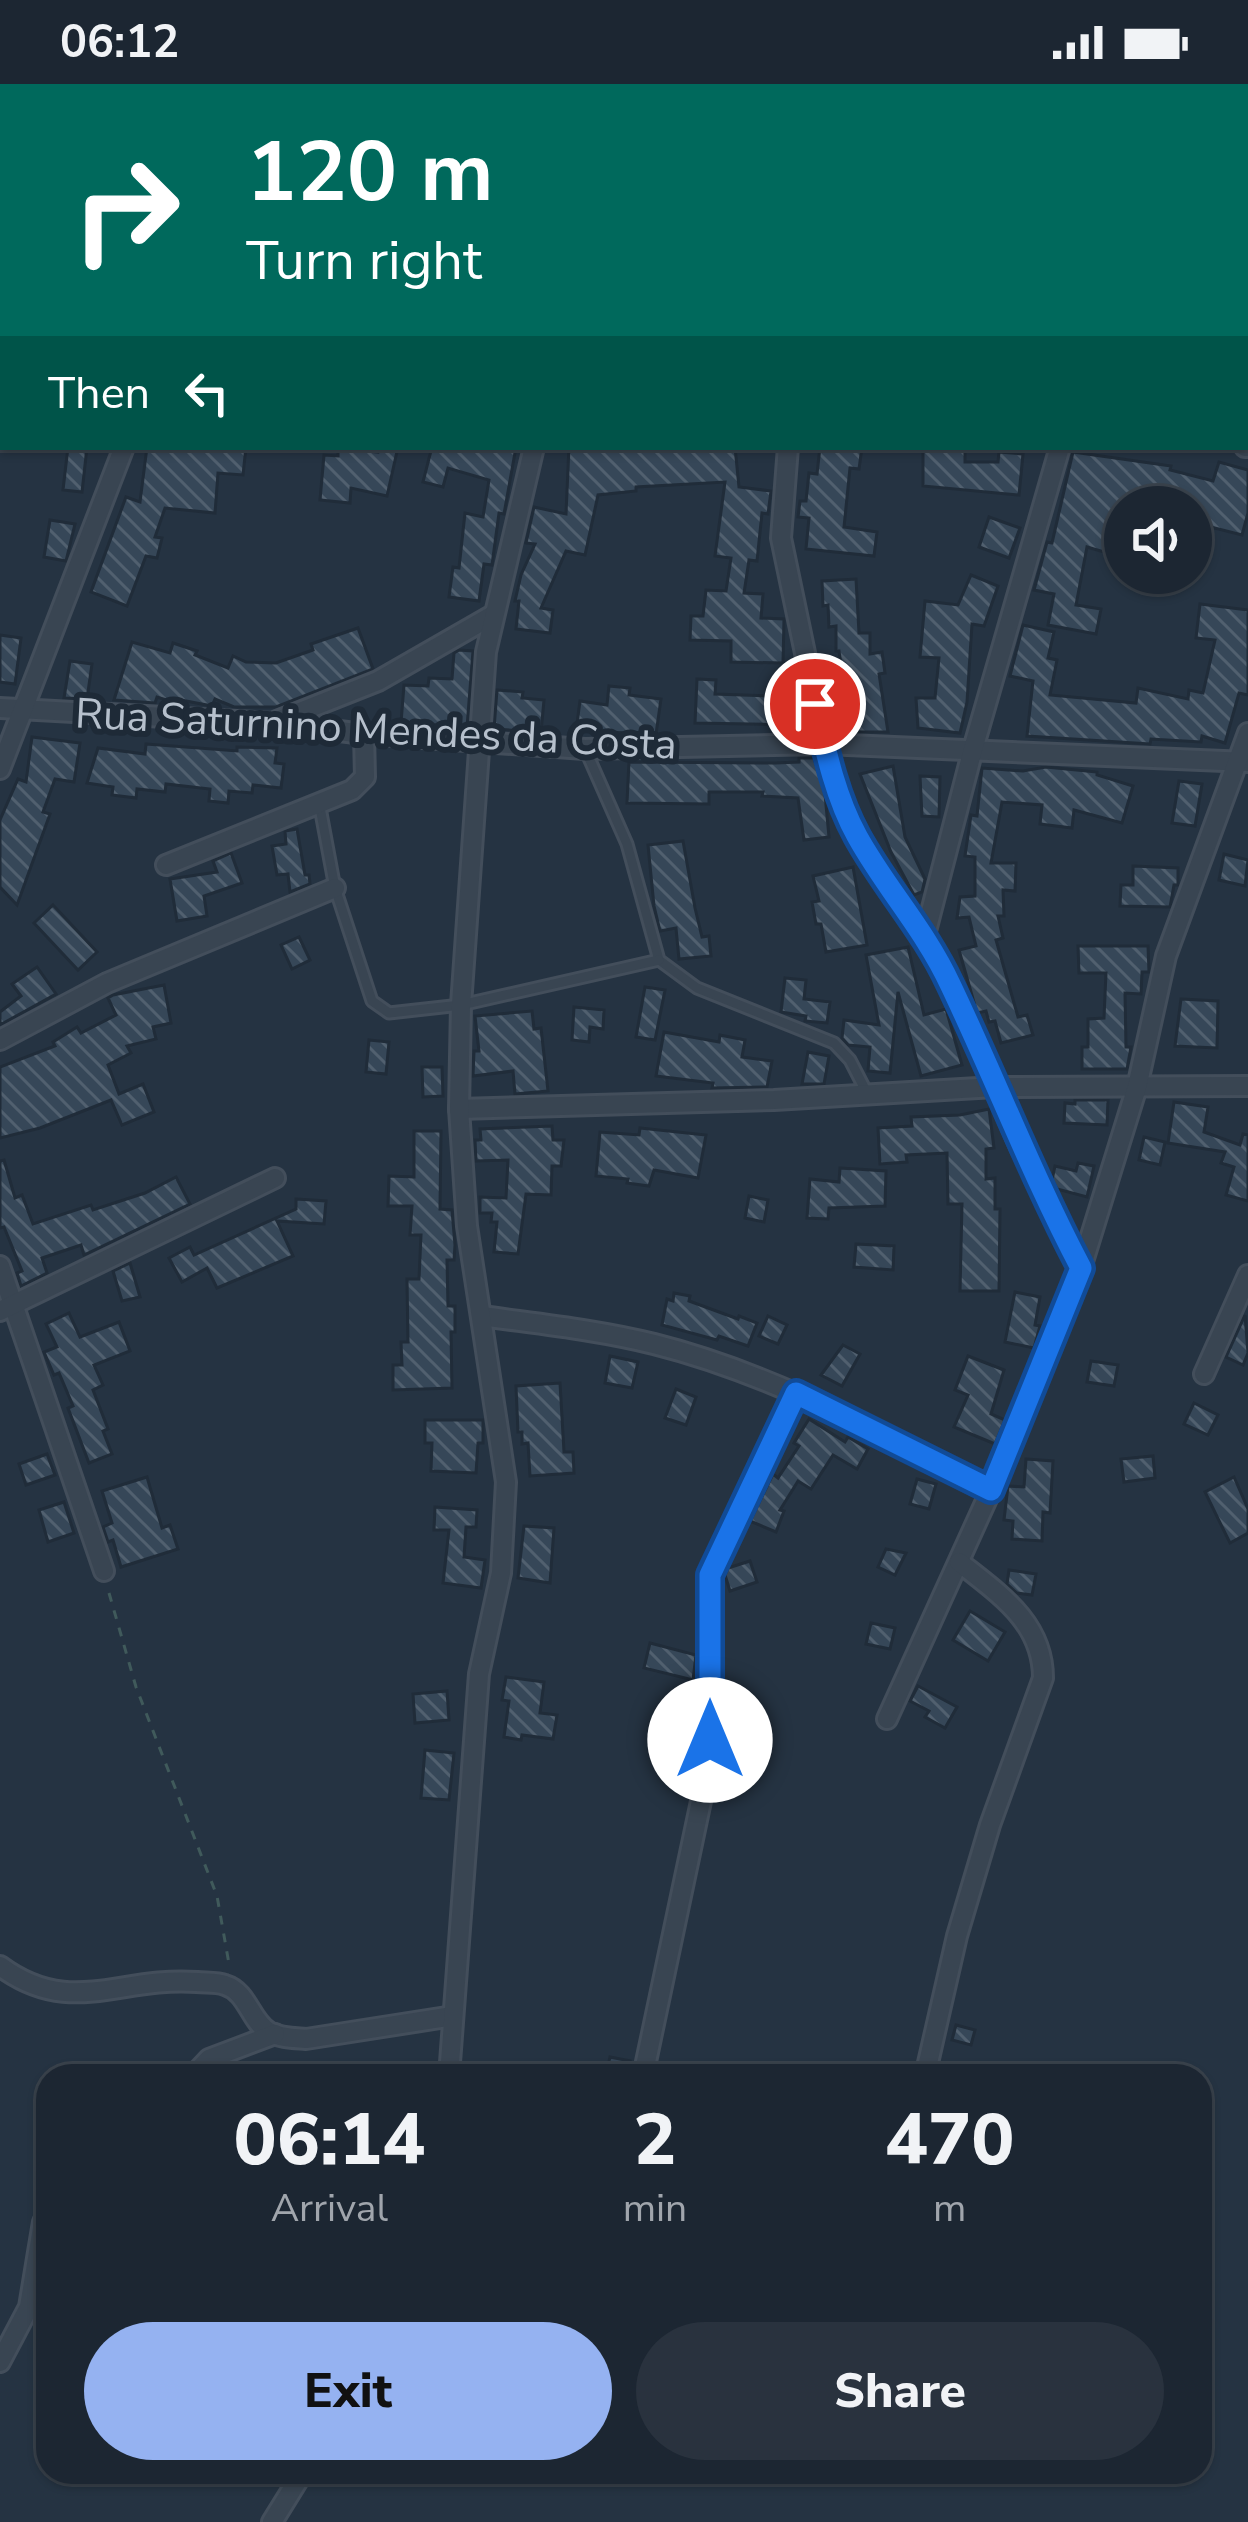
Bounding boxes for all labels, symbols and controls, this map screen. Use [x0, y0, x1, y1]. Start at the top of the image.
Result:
text: 06:12 [60, 12, 179, 73]
text: 120 m [246, 115, 494, 230]
icon: right [48, 132, 204, 288]
text: Turn right [246, 224, 482, 298]
icon: left [174, 360, 240, 426]
text: Then [48, 363, 150, 424]
map controls [1104, 486, 1212, 594]
button: sound [1104, 486, 1212, 594]
pin [764, 653, 866, 755]
icon: arrive [782, 671, 848, 737]
street label: Rua Saturnino Mendes da Costa [74, 685, 678, 774]
position arrow [647, 1677, 773, 1803]
text: 06:14 [234, 2091, 425, 2189]
text: 2 [633, 2091, 677, 2189]
text: 470 [885, 2091, 1014, 2189]
text: Arrival [271, 2182, 388, 2235]
text: min [623, 2182, 687, 2235]
text: m [933, 2182, 966, 2235]
button: Exit [84, 2322, 612, 2460]
button: Share [636, 2322, 1164, 2460]

